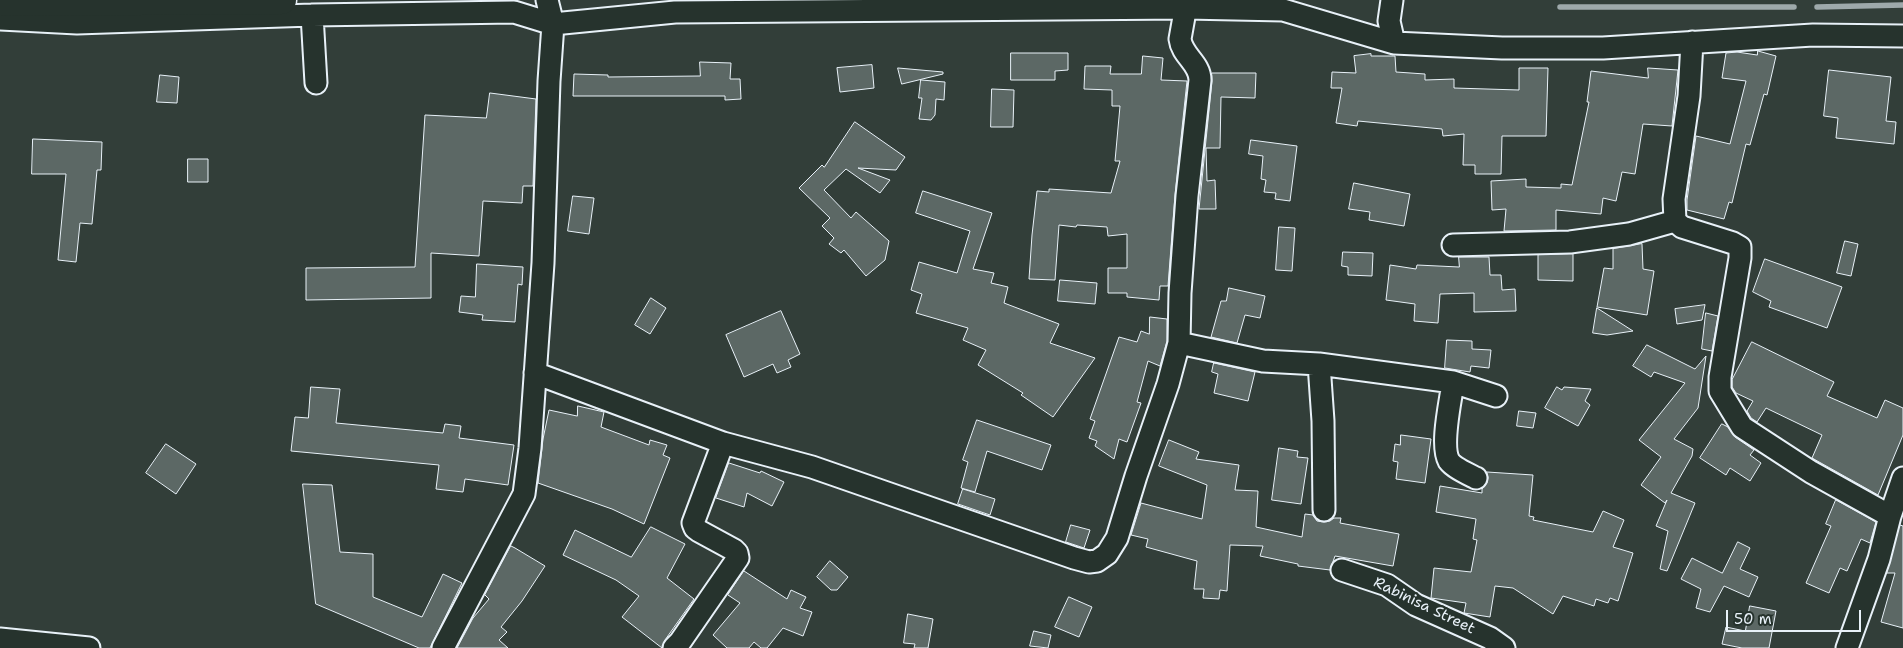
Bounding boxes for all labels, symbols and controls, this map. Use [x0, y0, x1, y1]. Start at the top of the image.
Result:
street label: Rabinisa Street [1370, 574, 1478, 638]
scale bar [1728, 600, 1863, 632]
text: 50 m [1734, 609, 1772, 629]

